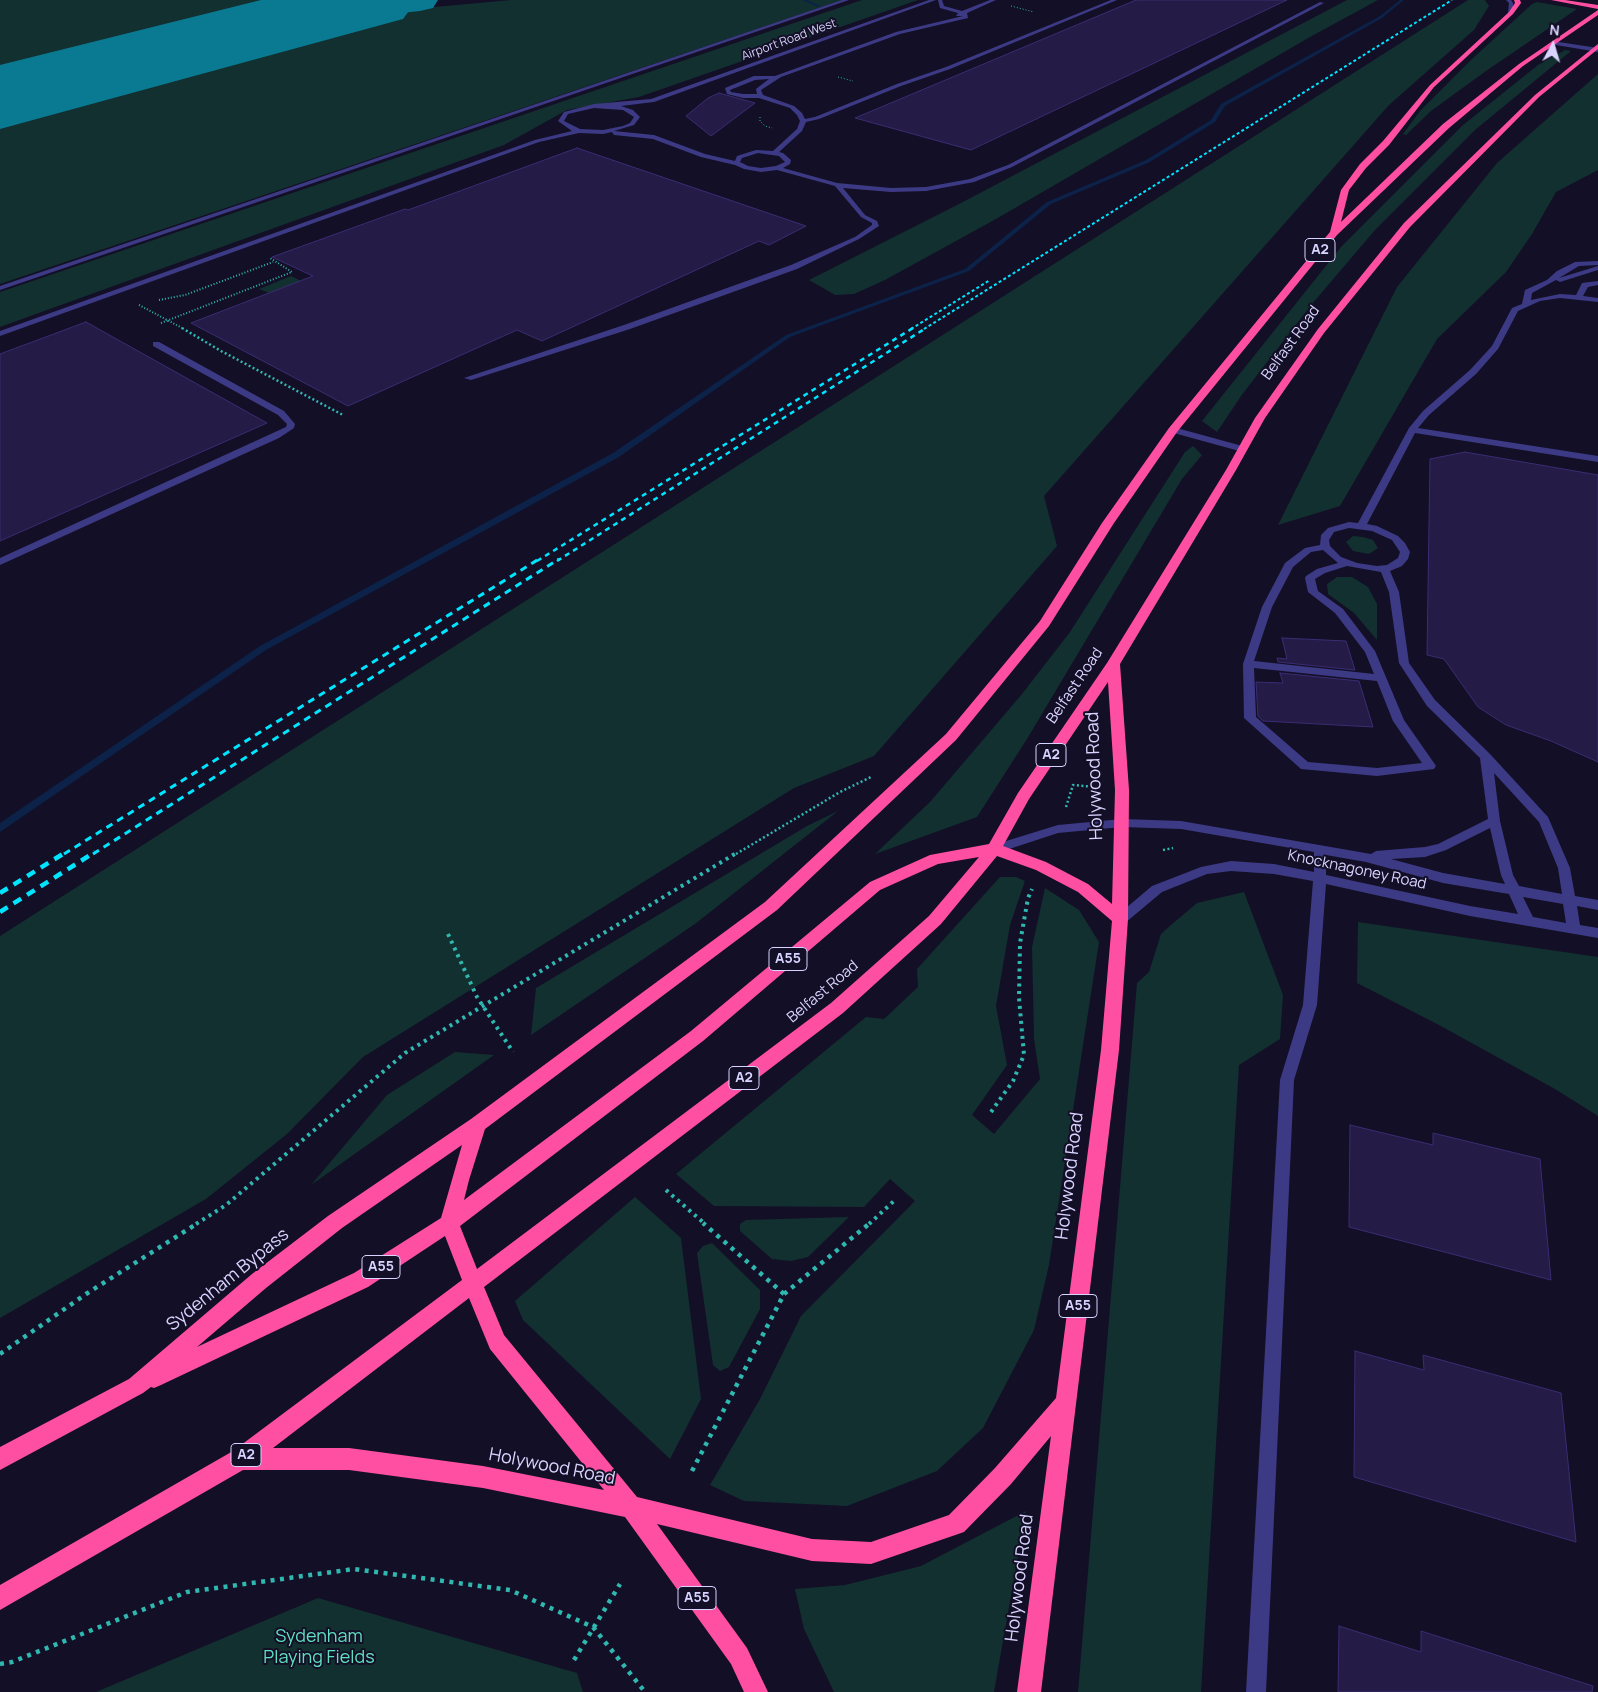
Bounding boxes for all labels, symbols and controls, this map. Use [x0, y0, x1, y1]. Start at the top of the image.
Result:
street label: Airport Road West [740, 16, 838, 64]
north arrow [1528, 20, 1578, 70]
text: N [1549, 20, 1561, 40]
road number: A2 [1305, 238, 1335, 262]
street label: Belfast Road [1258, 302, 1324, 384]
street label: Belfast Road [1043, 645, 1107, 727]
street label: Holywood Road [1082, 711, 1108, 841]
road number: A2 [1036, 744, 1066, 766]
street label: Knocknagoney Road [1286, 847, 1428, 893]
road number: A55 [769, 948, 807, 971]
street label: Belfast Road [784, 957, 862, 1027]
road number: A2 [729, 1066, 759, 1090]
street label: Holywood Road [1051, 1111, 1089, 1241]
street label: Sydenham Bypass [162, 1224, 294, 1336]
road number: A55 [362, 1256, 400, 1278]
road number: A55 [1059, 1294, 1097, 1318]
road number: A2 [231, 1444, 261, 1466]
street label: Holywood Road [487, 1444, 617, 1490]
street label: Holywood Road [1001, 1513, 1039, 1643]
road number: A55 [678, 1586, 716, 1610]
park label: Sydenham Playing Fields [263, 1626, 375, 1668]

